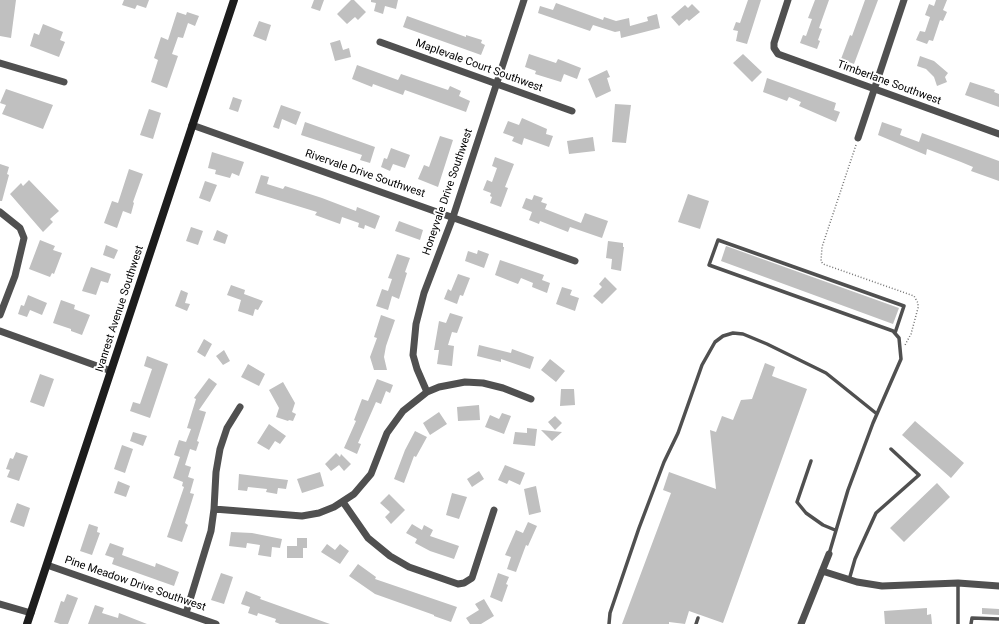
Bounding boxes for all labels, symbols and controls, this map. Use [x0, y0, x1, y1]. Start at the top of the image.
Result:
street label: Maplevale Court Southwest [414, 37, 544, 95]
street label: Timberlane Southwest [835, 58, 943, 108]
street label: Honeyvale Drive Southwest [420, 127, 476, 257]
street label: Rivervale Drive Southwest [303, 147, 427, 201]
street label: Ivanrest Avenue Southwest [93, 244, 147, 374]
street label: Pine Meadow Drive Southwest [63, 554, 207, 614]

